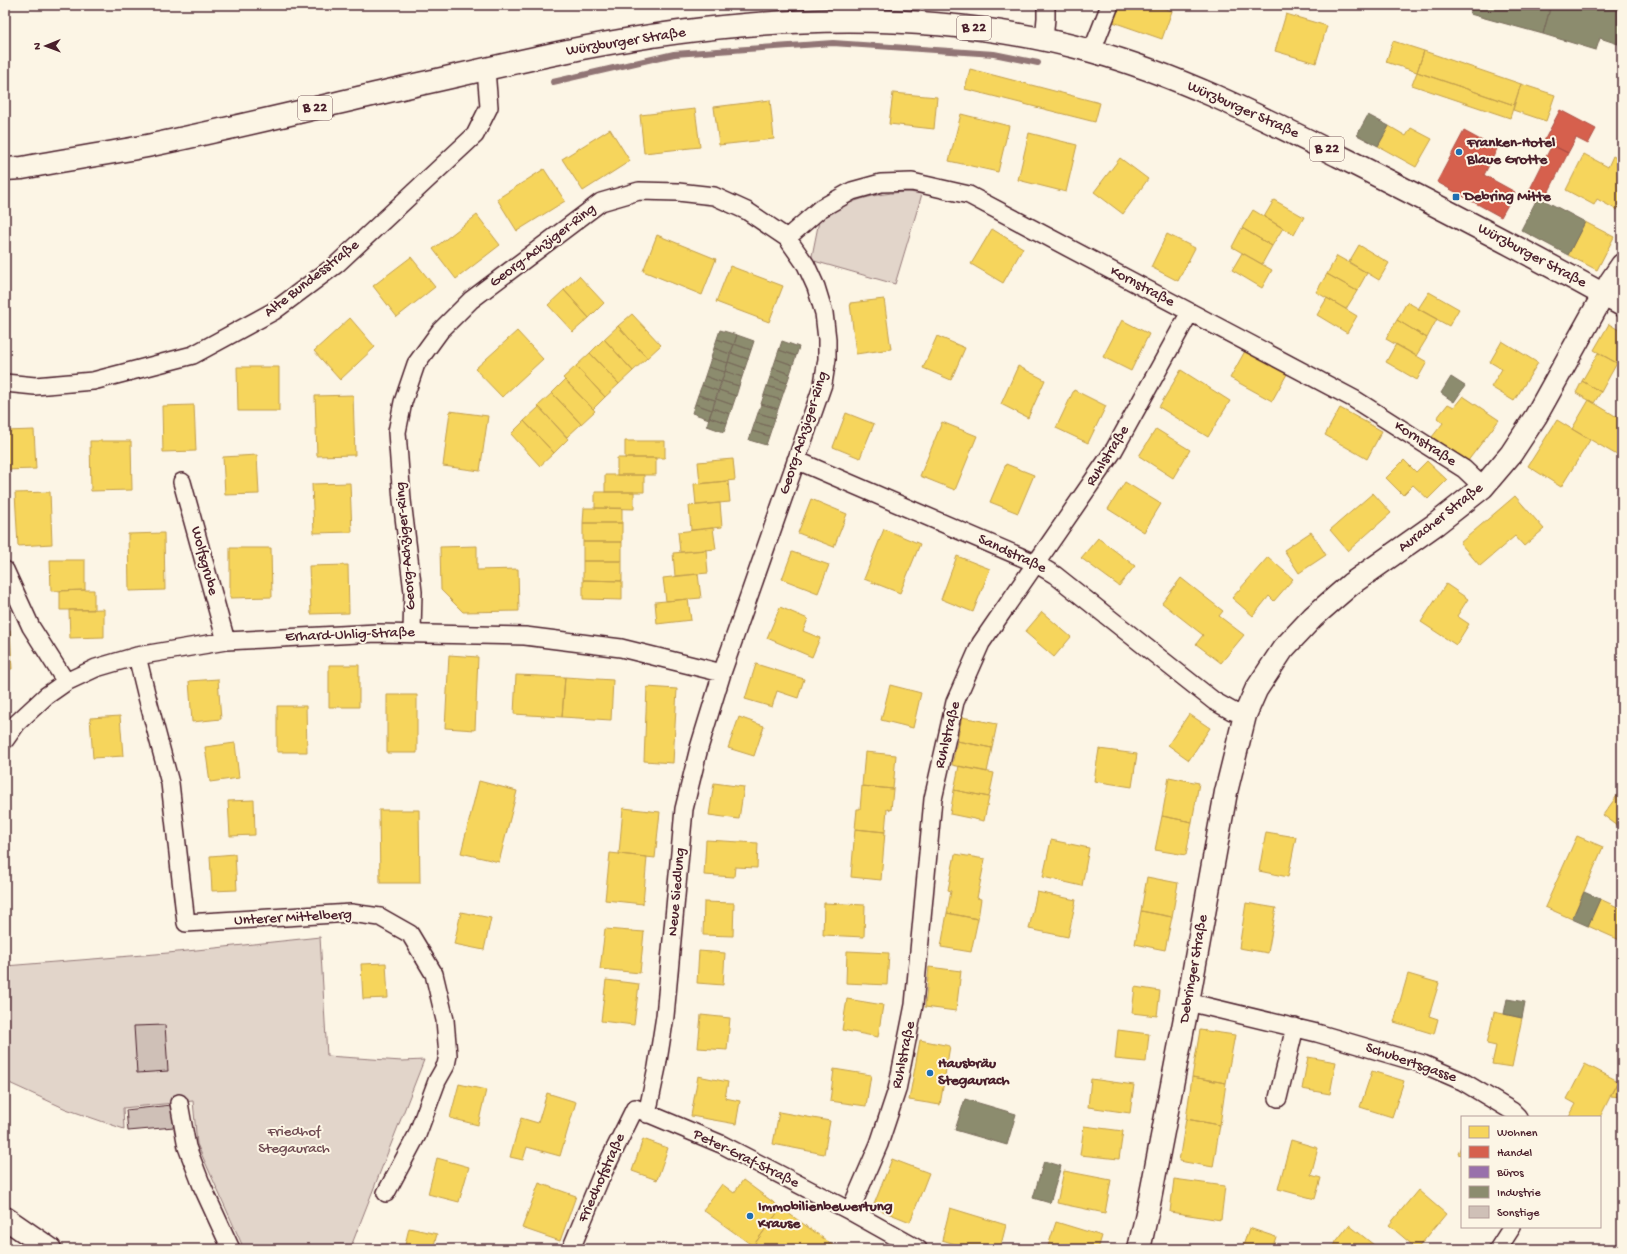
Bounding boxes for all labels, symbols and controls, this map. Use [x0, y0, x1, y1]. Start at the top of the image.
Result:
road number: B 22 [957, 16, 991, 40]
street label: Würzburger Straße [565, 24, 687, 60]
north arrow [26, 26, 66, 66]
text: N [32, 42, 44, 50]
street label: Würzburger Straße [1184, 77, 1302, 143]
road number: B 22 [298, 96, 332, 120]
place label: Franken-Hotel Blaue Grotte [1466, 134, 1556, 169]
road number: B 22 [1310, 137, 1344, 161]
marker: Franken-Hotel Blaue Grotte [1454, 147, 1464, 157]
place label: Debring Mitte [1462, 188, 1552, 206]
marker: Debring Mitte [1451, 192, 1461, 202]
street label: Georg-Achziger-Ring [486, 200, 600, 292]
street label: Würzburger Straße [1474, 220, 1590, 292]
street label: Alte Bundesstraße [261, 236, 363, 322]
street label: Kornstraße [1107, 262, 1178, 312]
street label: Georg-Achziger-Ring [776, 369, 832, 497]
street label: Kornstraße [1390, 417, 1460, 471]
street label: Ruhlstraße [1082, 422, 1134, 490]
street label: Auracher Straße [1395, 479, 1487, 557]
street label: Georg-Achziger-Ring [391, 481, 421, 611]
street label: Wolfsgrube [186, 525, 222, 598]
street label: Sandstraße [975, 530, 1049, 578]
street label: Erhard-Uhlig-Straße [285, 624, 415, 646]
street label: Ruhlstraße [931, 699, 965, 770]
street label: Neue Siedlung [664, 847, 690, 937]
street label: Unterer Mittelberg [234, 906, 352, 930]
street label: Debringer Straße [1175, 913, 1212, 1026]
street label: Ruhlstraße [888, 1019, 920, 1090]
street label: Schubertsgasse [1363, 1039, 1459, 1087]
place label: Hausbräu Stegaurach [938, 1055, 1010, 1090]
marker: Hausbräu Stegaurach [925, 1068, 935, 1078]
legend [1461, 1116, 1601, 1228]
park label: Friedhof Stegaurach [258, 1123, 330, 1158]
street label: Peter-Graf-Straße [689, 1125, 802, 1193]
text: Wohnen [1497, 1127, 1538, 1141]
street label: Friedhofstraße [574, 1131, 630, 1226]
text: Handel [1497, 1147, 1532, 1161]
text: Büros [1496, 1167, 1524, 1181]
text: Industrie [1497, 1187, 1541, 1201]
place label: Immobilienbewertung Krause [757, 1198, 893, 1233]
text: Sonstige [1497, 1207, 1540, 1221]
marker: Immobilienbewertung Krause [745, 1211, 755, 1221]

